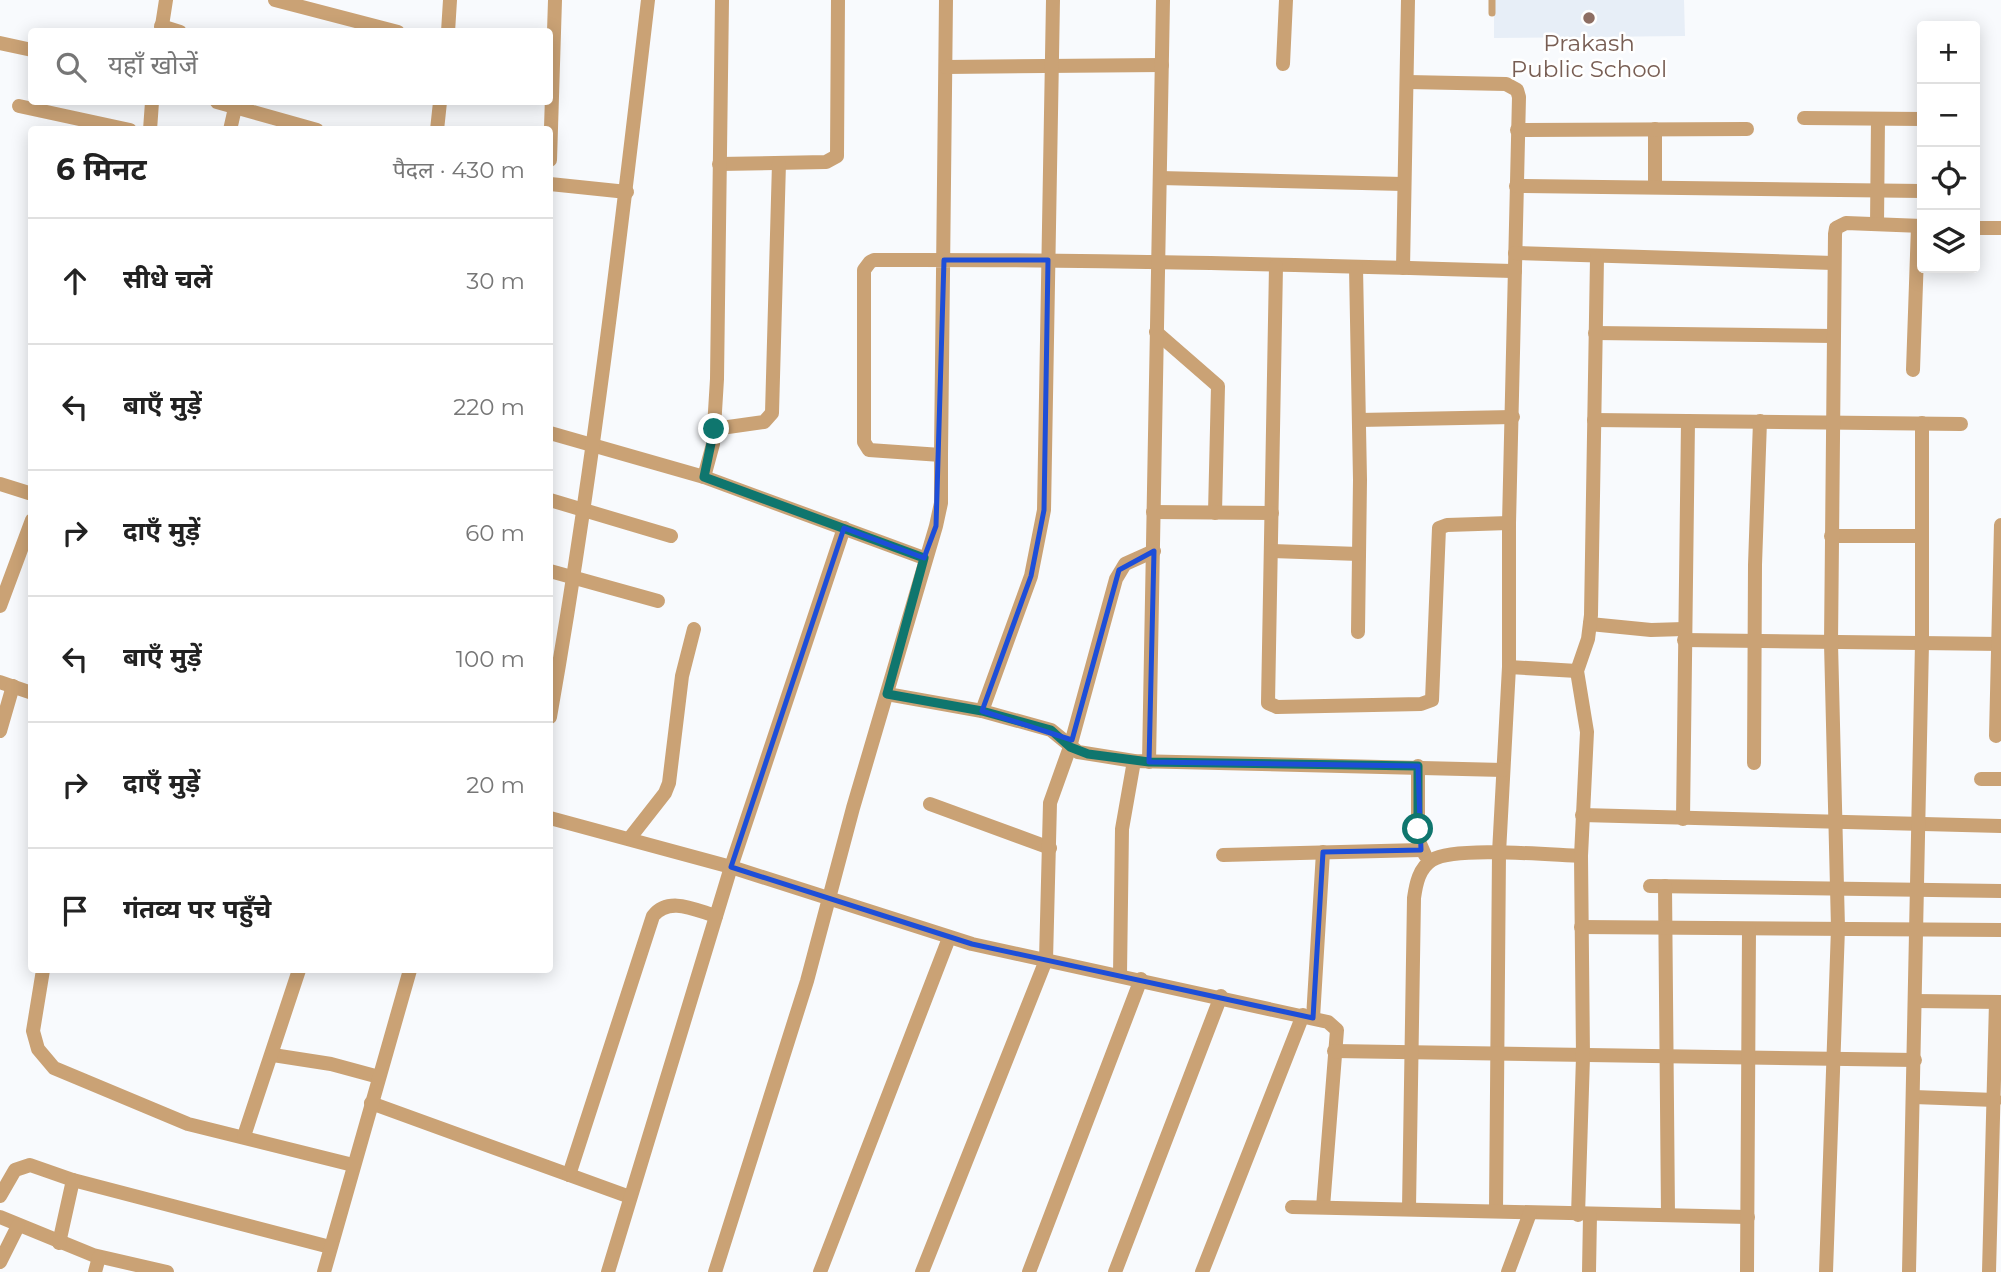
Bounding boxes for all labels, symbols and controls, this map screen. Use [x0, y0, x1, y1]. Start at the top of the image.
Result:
marker: Prakash Public School [1581, 10, 1597, 26]
map controls [1917, 21, 1980, 273]
button: + [1917, 21, 1980, 84]
search box [28, 28, 553, 105]
place label: Prakash Public School [1511, 29, 1667, 83]
icon: search [52, 48, 90, 86]
text: यहाँ खोजें [108, 49, 198, 81]
button: − [1917, 84, 1980, 147]
button: locate [1917, 147, 1980, 210]
text: 6 मिनट [56, 151, 147, 188]
text: पैदल · 430 m [393, 156, 525, 184]
button: layers [1917, 210, 1980, 273]
icon: ahead [56, 262, 94, 300]
text: सीधे चलें [123, 263, 212, 295]
text: 30 m [466, 267, 525, 295]
icon: left [56, 388, 94, 426]
text: बाएँ मुड़ें [123, 389, 202, 421]
text: 220 m [453, 393, 525, 421]
route end [698, 413, 729, 444]
icon: right [56, 514, 94, 552]
text: दाएँ मुड़ें [123, 515, 200, 547]
text: 60 m [465, 519, 525, 547]
icon: left [56, 640, 94, 678]
text: बाएँ मुड़ें [123, 641, 202, 673]
text: 100 m [456, 645, 525, 673]
icon: right [56, 766, 94, 804]
text: दाएँ मुड़ें [123, 767, 200, 799]
text: 20 m [466, 771, 525, 799]
route start [1402, 813, 1433, 844]
icon: arrive [56, 892, 94, 930]
text: गंतव्य पर पहुँचे [123, 893, 271, 925]

